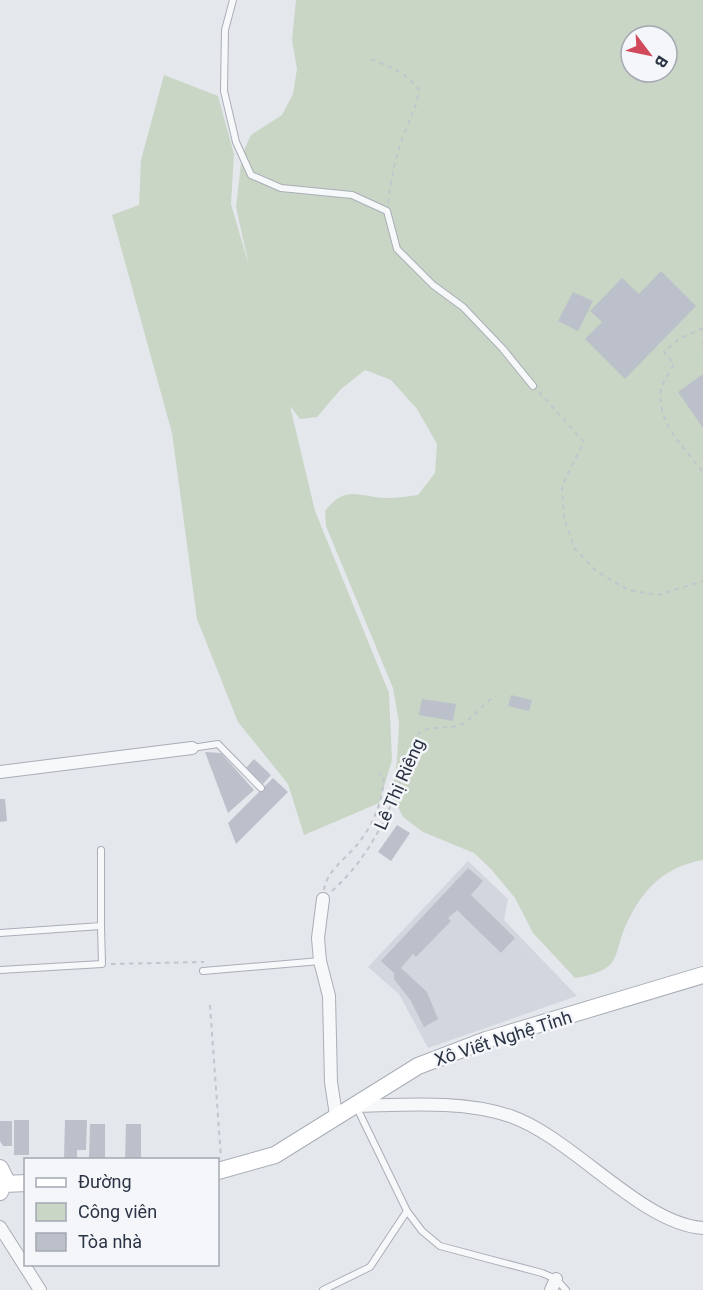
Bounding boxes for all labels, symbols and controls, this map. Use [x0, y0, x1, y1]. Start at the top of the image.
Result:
north arrow [619, 24, 679, 84]
text: B [651, 52, 672, 71]
street label: Lê Thị Riêng [369, 735, 429, 833]
street label: Xô Viết Nghệ Tỉnh [432, 1006, 574, 1070]
legend [24, 1158, 219, 1266]
text: Đường [78, 1171, 132, 1192]
text: Công viên [78, 1201, 157, 1222]
text: Tòa nhà [78, 1231, 142, 1252]

